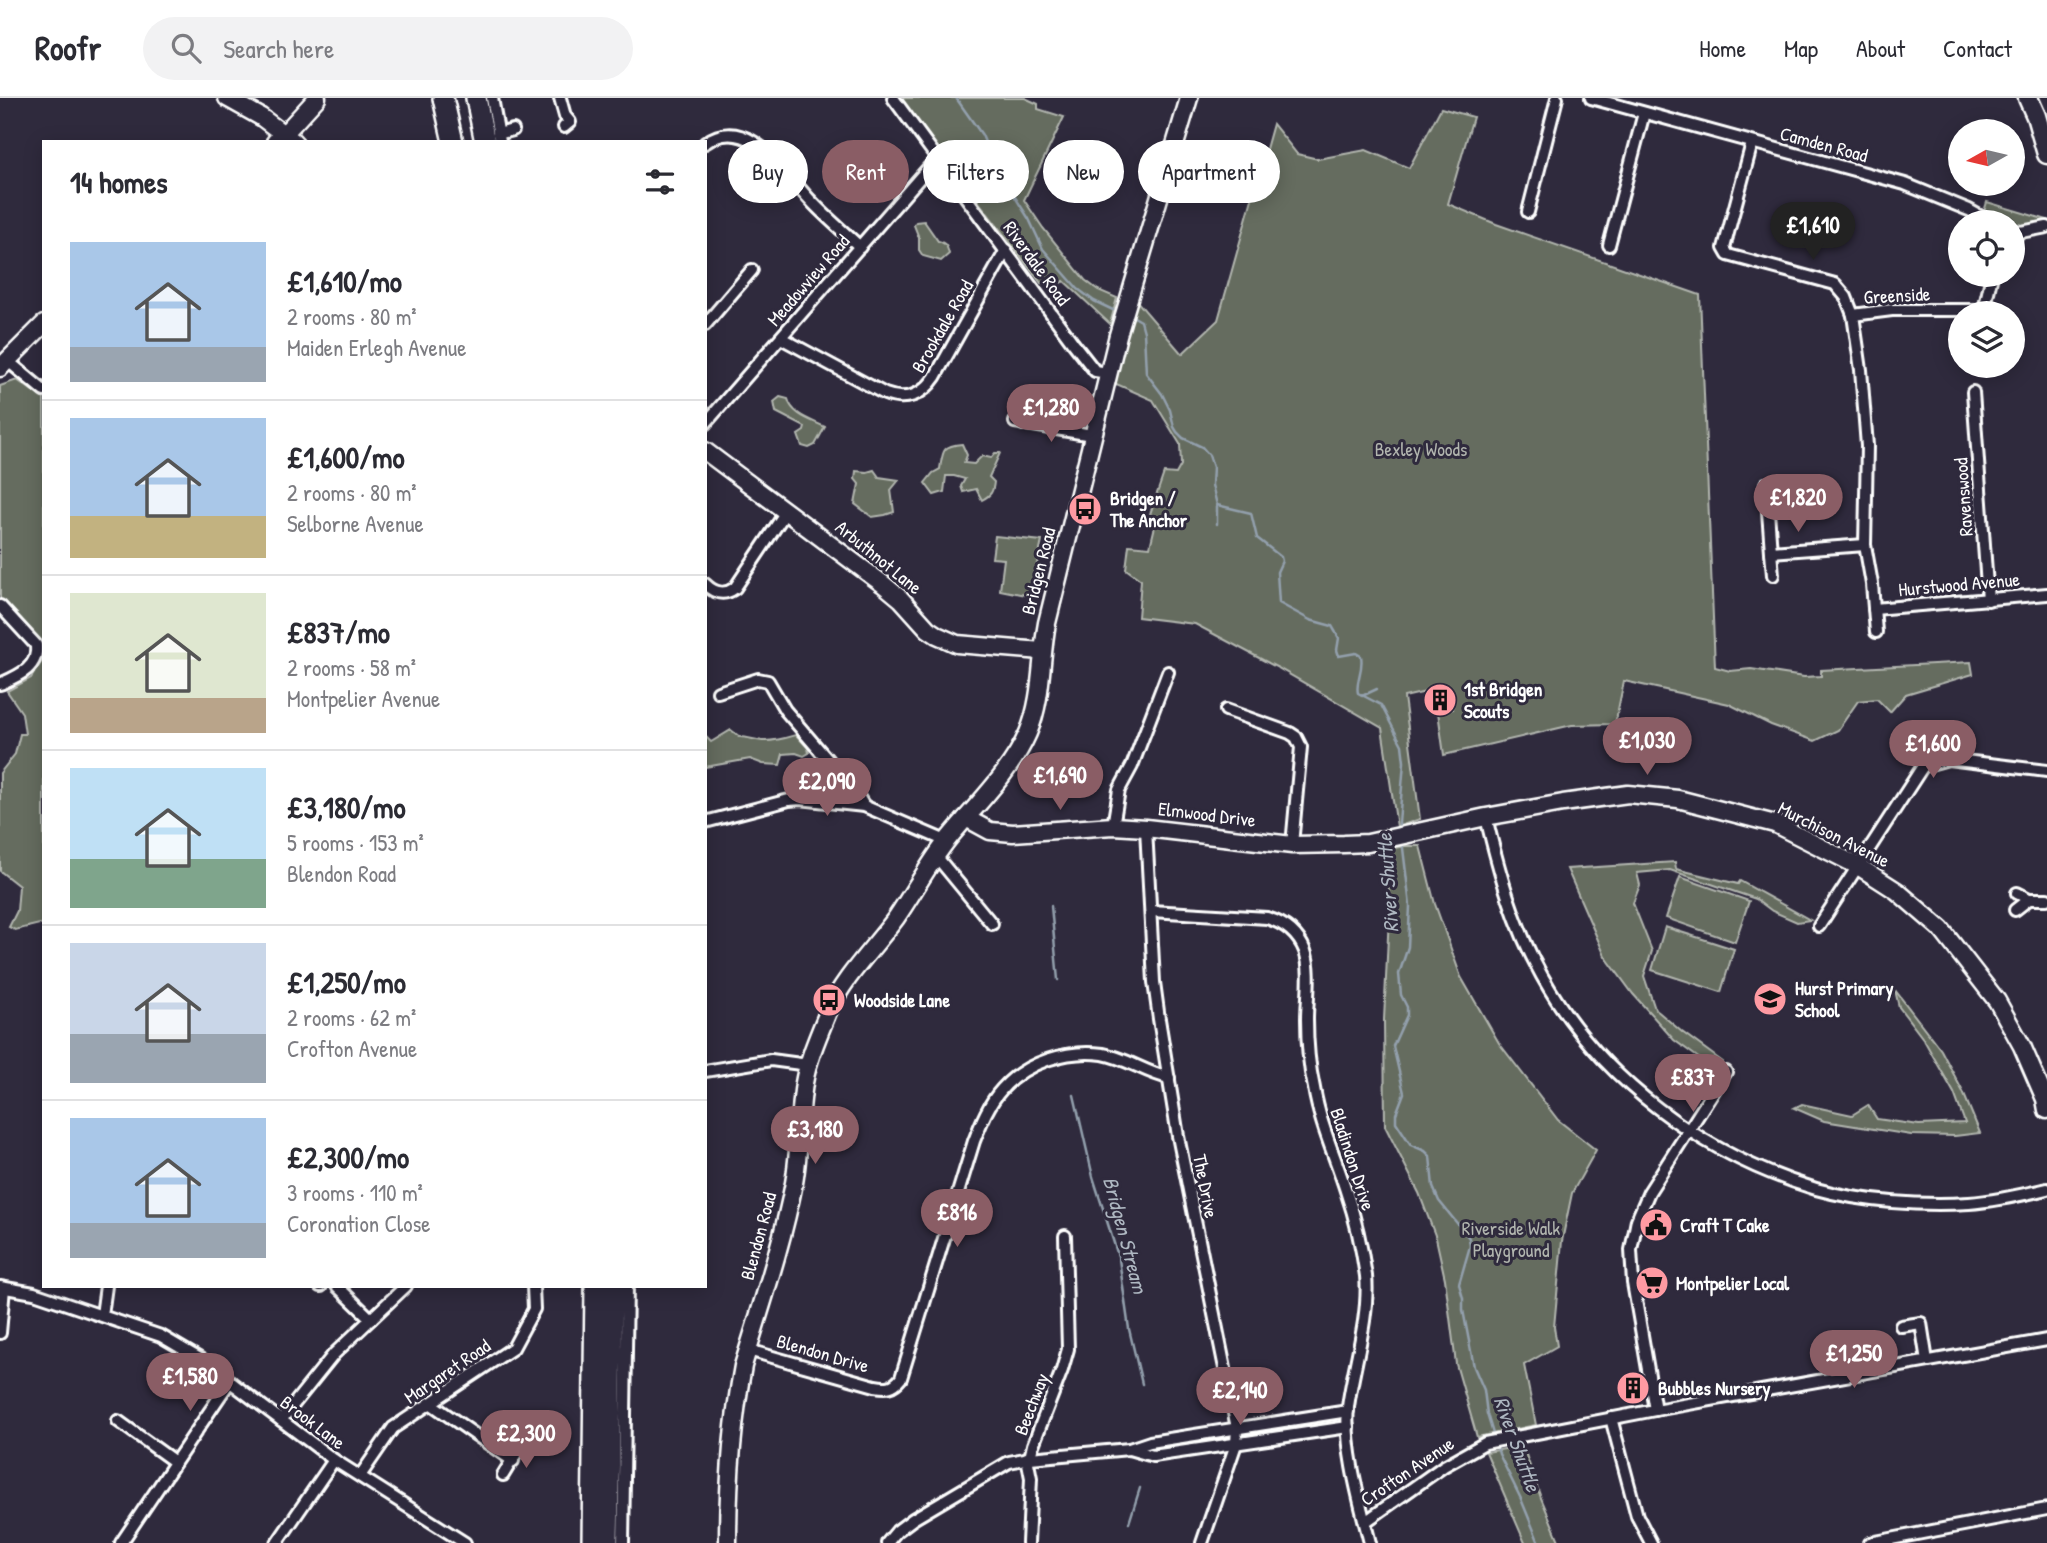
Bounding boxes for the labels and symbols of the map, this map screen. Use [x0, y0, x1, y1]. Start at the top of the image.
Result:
north arrow [1948, 119, 2025, 196]
street label: Camden Road [1777, 120, 1871, 168]
pin: £1,610 [1756, 202, 1870, 262]
street label: Riverdale Road [998, 216, 1077, 311]
street label: Meadowview Road [761, 228, 856, 332]
street label: Brookdale Road [905, 274, 979, 377]
street label: Greenside [1863, 280, 1931, 310]
pin: £1,280 [994, 384, 1108, 444]
park label: Bexley Woods [1375, 436, 1467, 462]
street label: Ravenswood [1947, 456, 1979, 537]
pin: £1,820 [1741, 474, 1855, 534]
place label: Bridgen / The Anchor [1109, 485, 1188, 533]
bus stop icon: Bridgen / The Anchor [1066, 490, 1104, 528]
street label: Arbuthnot Lane [830, 514, 928, 600]
street label: Bridgen Road [1015, 524, 1061, 617]
street label: Hurstwood Avenue [1897, 566, 2021, 602]
place label: 1st Bridgen Scouts [1464, 676, 1543, 724]
building icon: 1st Bridgen Scouts [1421, 681, 1459, 719]
pin: £1,030 [1590, 718, 1704, 777]
pin: £1,600 [1876, 720, 1990, 780]
pin: £1,690 [1003, 752, 1117, 812]
pin: £2,090 [770, 758, 884, 818]
street label: Elmwood Drive [1157, 795, 1258, 833]
street label: Murchison Avenue [1774, 795, 1895, 873]
water label: River Shuttle [1369, 831, 1405, 934]
place label: Hurst Primary School [1795, 975, 1893, 1023]
school or university icon: Hurst Primary School [1751, 980, 1789, 1018]
bus stop icon: Woodside Lane [810, 981, 848, 1019]
place label: Woodside Lane [854, 987, 950, 1013]
pin: £837 [1652, 1054, 1734, 1114]
street label: Bladindon Drive [1324, 1104, 1382, 1214]
pin: £3,180 [758, 1107, 872, 1166]
street label: The Drive [1187, 1152, 1225, 1221]
water label: Bridgen Stream [1096, 1173, 1155, 1297]
street label: Blendon Road [734, 1189, 782, 1283]
pin: £816 [916, 1190, 998, 1249]
public building icon: Craft T Cake [1637, 1206, 1675, 1244]
place label: Craft T Cake [1680, 1212, 1770, 1238]
park label: Riverside Walk Playground [1462, 1215, 1560, 1263]
supermarket icon: Montpelier Local [1633, 1264, 1671, 1302]
place label: Montpelier Local [1676, 1270, 1790, 1297]
street label: Blendon Drive [774, 1327, 872, 1379]
pin: £1,250 [1797, 1330, 1911, 1390]
street label: Margaret Road [399, 1332, 496, 1409]
pin: £1,580 [133, 1354, 247, 1413]
pin: £2,140 [1183, 1368, 1297, 1427]
street label: Beechway [1007, 1369, 1055, 1439]
building icon: Bubbles Nursery [1614, 1369, 1652, 1407]
place label: Bubbles Nursery [1658, 1375, 1770, 1402]
street label: Brook Lane [275, 1389, 351, 1455]
water label: River Shuttle [1487, 1392, 1549, 1497]
pin: £2,300 [469, 1410, 583, 1470]
street label: Crofton Avenue [1355, 1430, 1459, 1512]

